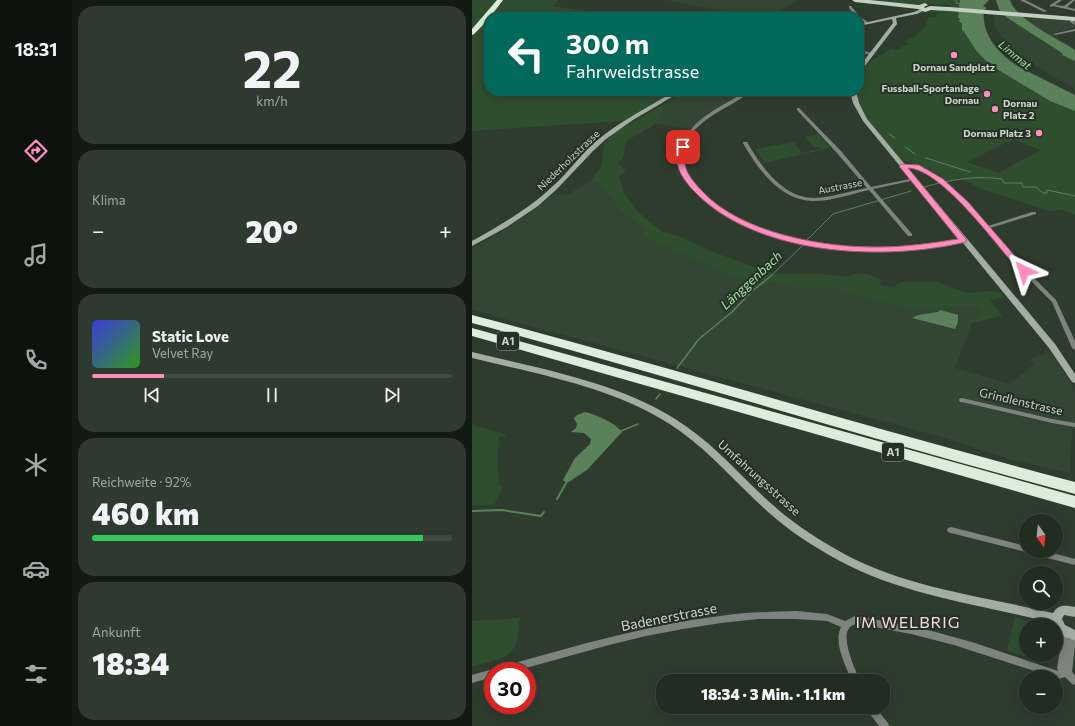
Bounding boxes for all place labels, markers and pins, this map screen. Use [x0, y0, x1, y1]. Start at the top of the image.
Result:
marker: Dornau Sandplatz [949, 50, 959, 60]
place label: Dornau Sandplatz [913, 61, 995, 73]
place label: Fussball-Sportanlage Dornau [881, 82, 979, 106]
marker: Fussball-Sportanlage Dornau [982, 89, 992, 99]
place label: Dornau Platz 2 [1003, 97, 1037, 121]
marker: Dornau Platz 2 [990, 104, 1000, 114]
place label: Dornau Platz 3 [963, 127, 1031, 139]
marker: Dornau Platz 3 [1034, 128, 1044, 138]
pin [666, 130, 700, 164]

